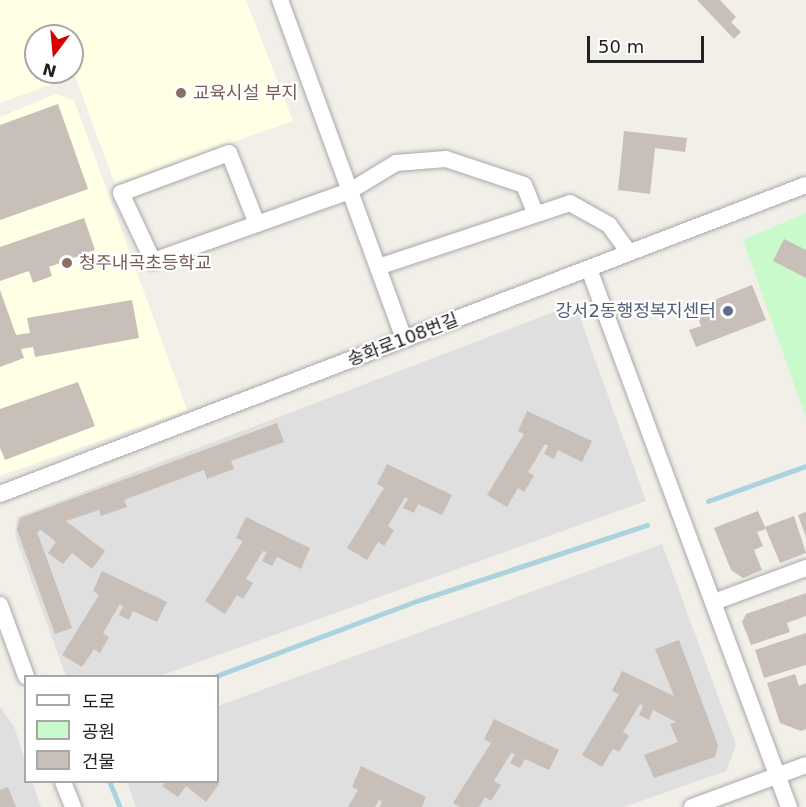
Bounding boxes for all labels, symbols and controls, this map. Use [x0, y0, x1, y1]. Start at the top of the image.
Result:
north arrow [24, 24, 84, 84]
scale bar [590, 24, 707, 62]
text: 50 m [598, 36, 644, 57]
text: N [40, 59, 59, 81]
place label: 교육시설 부지 [193, 82, 298, 104]
marker: 교육시설 부지 [174, 86, 188, 100]
place label: 청주내곡초등학교 [79, 252, 211, 274]
marker: 청주내곡초등학교 [60, 256, 74, 270]
place label: 강서2동행정복지센터 [556, 300, 716, 322]
marker: 강서2동행정복지센터 [721, 304, 735, 318]
street label: 송화로108번길 [344, 309, 462, 371]
legend [24, 675, 219, 783]
text: 도로 [82, 691, 115, 712]
text: 공원 [82, 721, 115, 742]
text: 건물 [82, 751, 115, 772]

